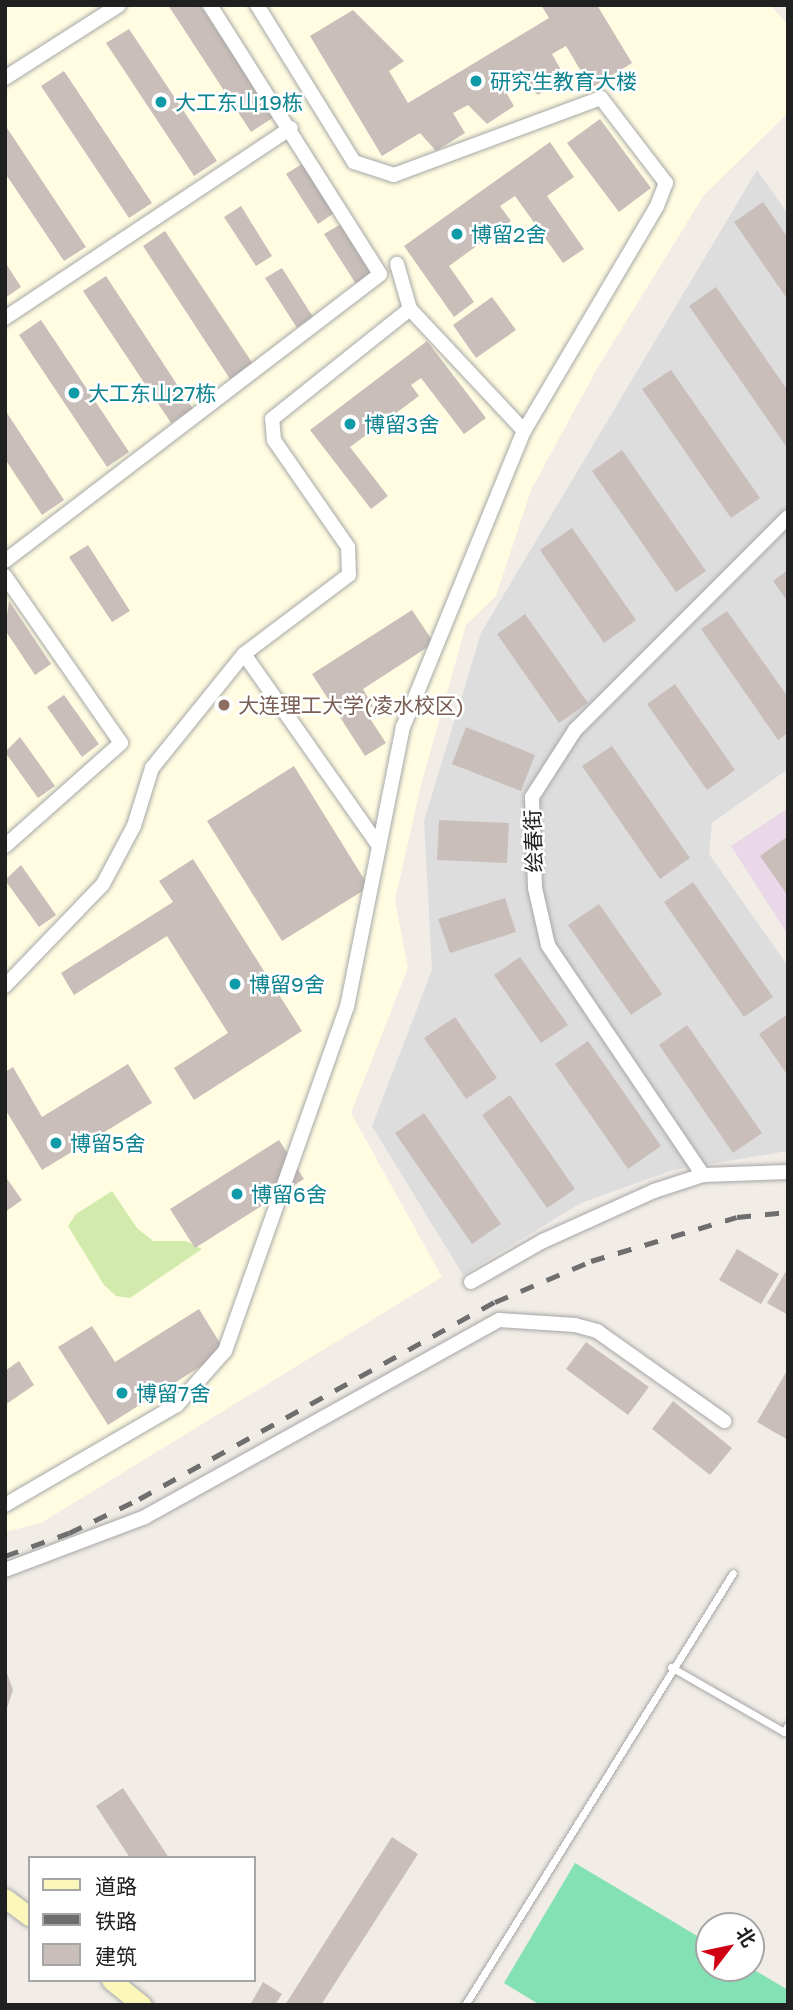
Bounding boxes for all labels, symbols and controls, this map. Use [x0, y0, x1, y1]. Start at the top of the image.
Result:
place label: 研究生教育大楼 [490, 68, 637, 94]
marker: 研究生教育大楼 [468, 73, 484, 89]
place label: 大工东山19栋 [175, 89, 303, 115]
marker: 大工东山19栋 [153, 94, 169, 110]
place label: 博留2舍 [471, 221, 546, 247]
marker: 博留2舍 [449, 226, 465, 242]
place label: 大工东山27栋 [88, 380, 216, 406]
marker: 大工东山27栋 [66, 385, 82, 401]
place label: 博留3舍 [364, 411, 439, 437]
marker: 博留3舍 [342, 416, 358, 432]
place label: 大连理工大学(凌水校区) [238, 692, 464, 718]
marker: 大连理工大学(凌水校区) [216, 697, 232, 713]
street label: 绘春街 [519, 809, 547, 873]
place label: 博留9舍 [249, 971, 325, 997]
marker: 博留9舍 [227, 976, 243, 992]
place label: 博留5舍 [70, 1130, 145, 1156]
marker: 博留5舍 [48, 1135, 64, 1151]
place label: 博留6舍 [251, 1181, 327, 1207]
marker: 博留6舍 [229, 1186, 245, 1202]
place label: 博留7舍 [136, 1380, 210, 1406]
marker: 博留7舍 [114, 1385, 130, 1401]
legend [28, 1856, 256, 1982]
text: 道路 [95, 1873, 137, 1899]
text: 铁路 [95, 1908, 137, 1934]
north arrow [695, 1912, 765, 1982]
text: 北 [732, 1923, 761, 1951]
text: 建筑 [95, 1943, 137, 1969]

